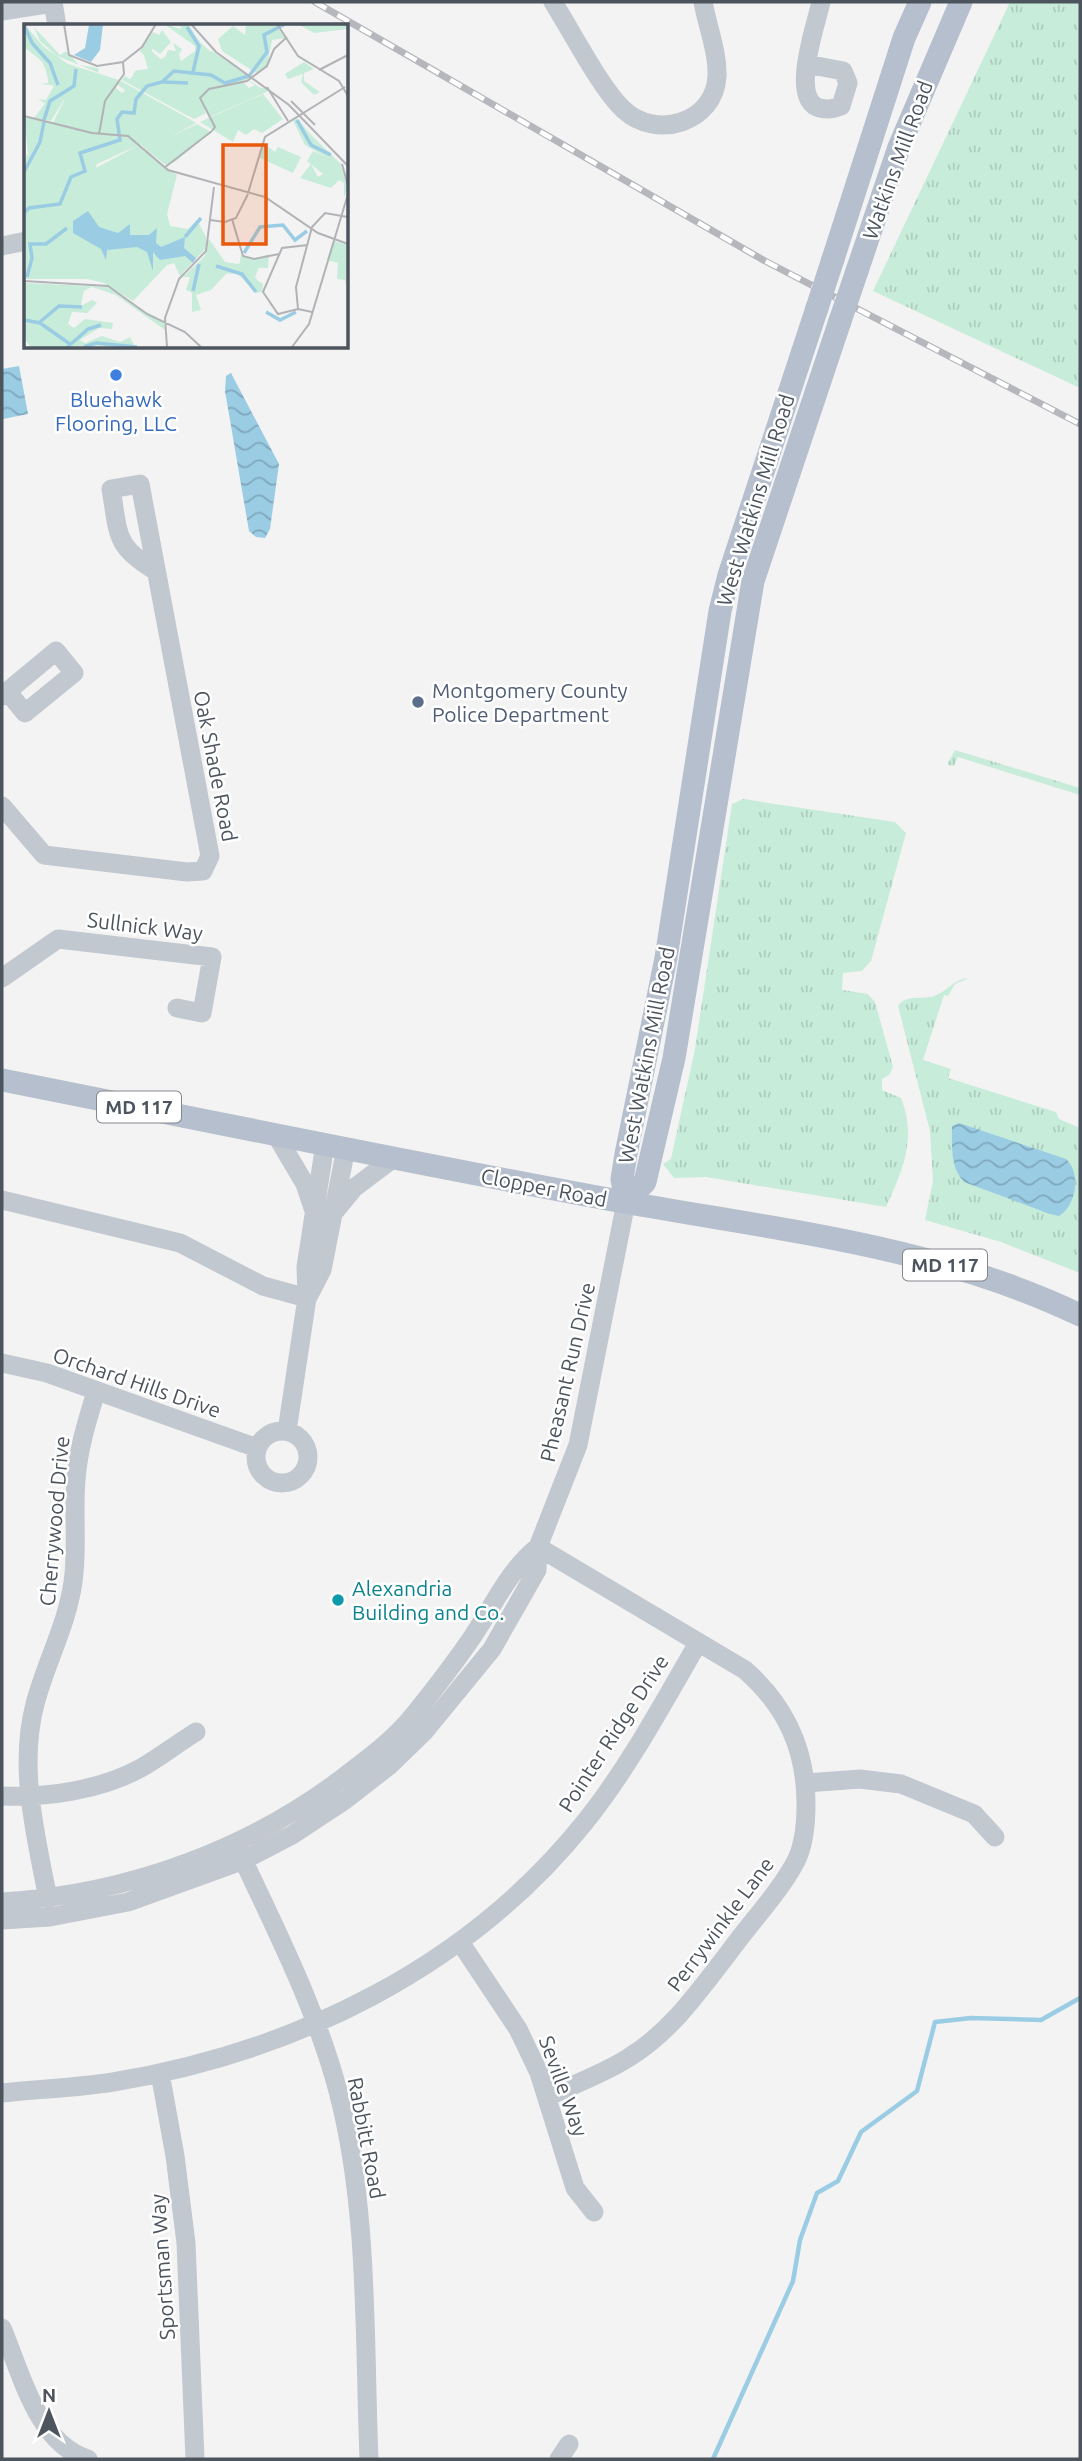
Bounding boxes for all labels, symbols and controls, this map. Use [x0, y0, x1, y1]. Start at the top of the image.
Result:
inset map [24, 24, 348, 348]
street label: Watkins Mill Road [857, 77, 937, 243]
marker: Bluehawk Flooring, LLC [108, 367, 124, 383]
place label: Bluehawk Flooring, LLC [55, 387, 177, 435]
street label: West Watkins Mill Road [711, 391, 799, 609]
place label: Montgomery County Police Department [432, 678, 628, 726]
street label: Oak Shade Road [190, 688, 242, 844]
marker: Montgomery County Police Department [410, 694, 426, 710]
street label: Sullnick Way [86, 907, 204, 945]
street label: West Watkins Mill Road [613, 945, 679, 1165]
road number: MD 117 [97, 1092, 181, 1122]
street label: Clopper Road [479, 1163, 609, 1211]
road number: MD 117 [903, 1250, 987, 1280]
street label: Pheasant Run Drive [535, 1280, 599, 1464]
street label: Orchard Hills Drive [50, 1342, 224, 1422]
street label: Cherrywood Drive [35, 1435, 73, 1607]
place label: Alexandria Building and Co. [352, 1576, 504, 1624]
marker: Alexandria Building and Co. [330, 1592, 346, 1608]
street label: Pointer Ridge Drive [553, 1650, 673, 1816]
street label: Perrywinkle Lane [662, 1852, 778, 1996]
street label: Seville Way [535, 2032, 593, 2140]
street label: Rabbitt Road [343, 2075, 391, 2201]
street label: Sportsman Way [145, 2193, 179, 2341]
north arrow [14, 2377, 84, 2447]
text: N [42, 2384, 56, 2406]

